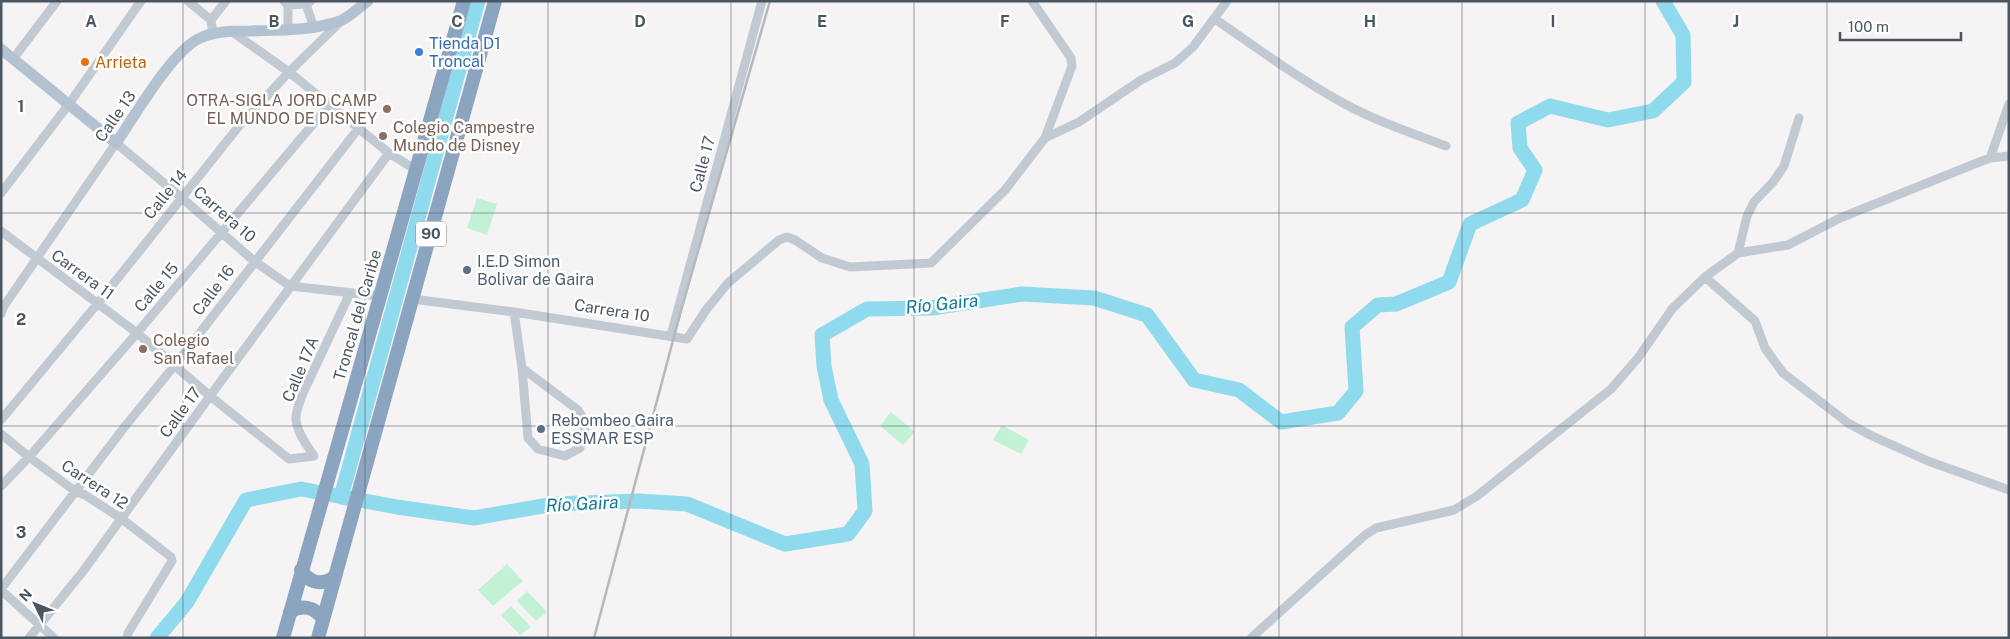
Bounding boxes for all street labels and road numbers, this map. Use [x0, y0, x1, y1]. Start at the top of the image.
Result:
street label: Calle 13 [91, 87, 140, 146]
street label: Calle 17 [686, 134, 719, 194]
street label: Calle 14 [140, 166, 191, 223]
street label: Carrera 10 [190, 182, 260, 247]
road number: 90 [416, 222, 446, 246]
street label: Carrera 11 [48, 245, 118, 304]
street label: Troncal del Caribe [330, 247, 385, 383]
street label: Calle 15 [130, 259, 182, 316]
street label: Calle 16 [188, 261, 238, 319]
street label: Carrera 10 [573, 295, 651, 326]
street label: Calle 17A [278, 334, 323, 405]
street label: Calle 17 [156, 383, 205, 441]
street label: Carrera 12 [58, 456, 132, 513]

